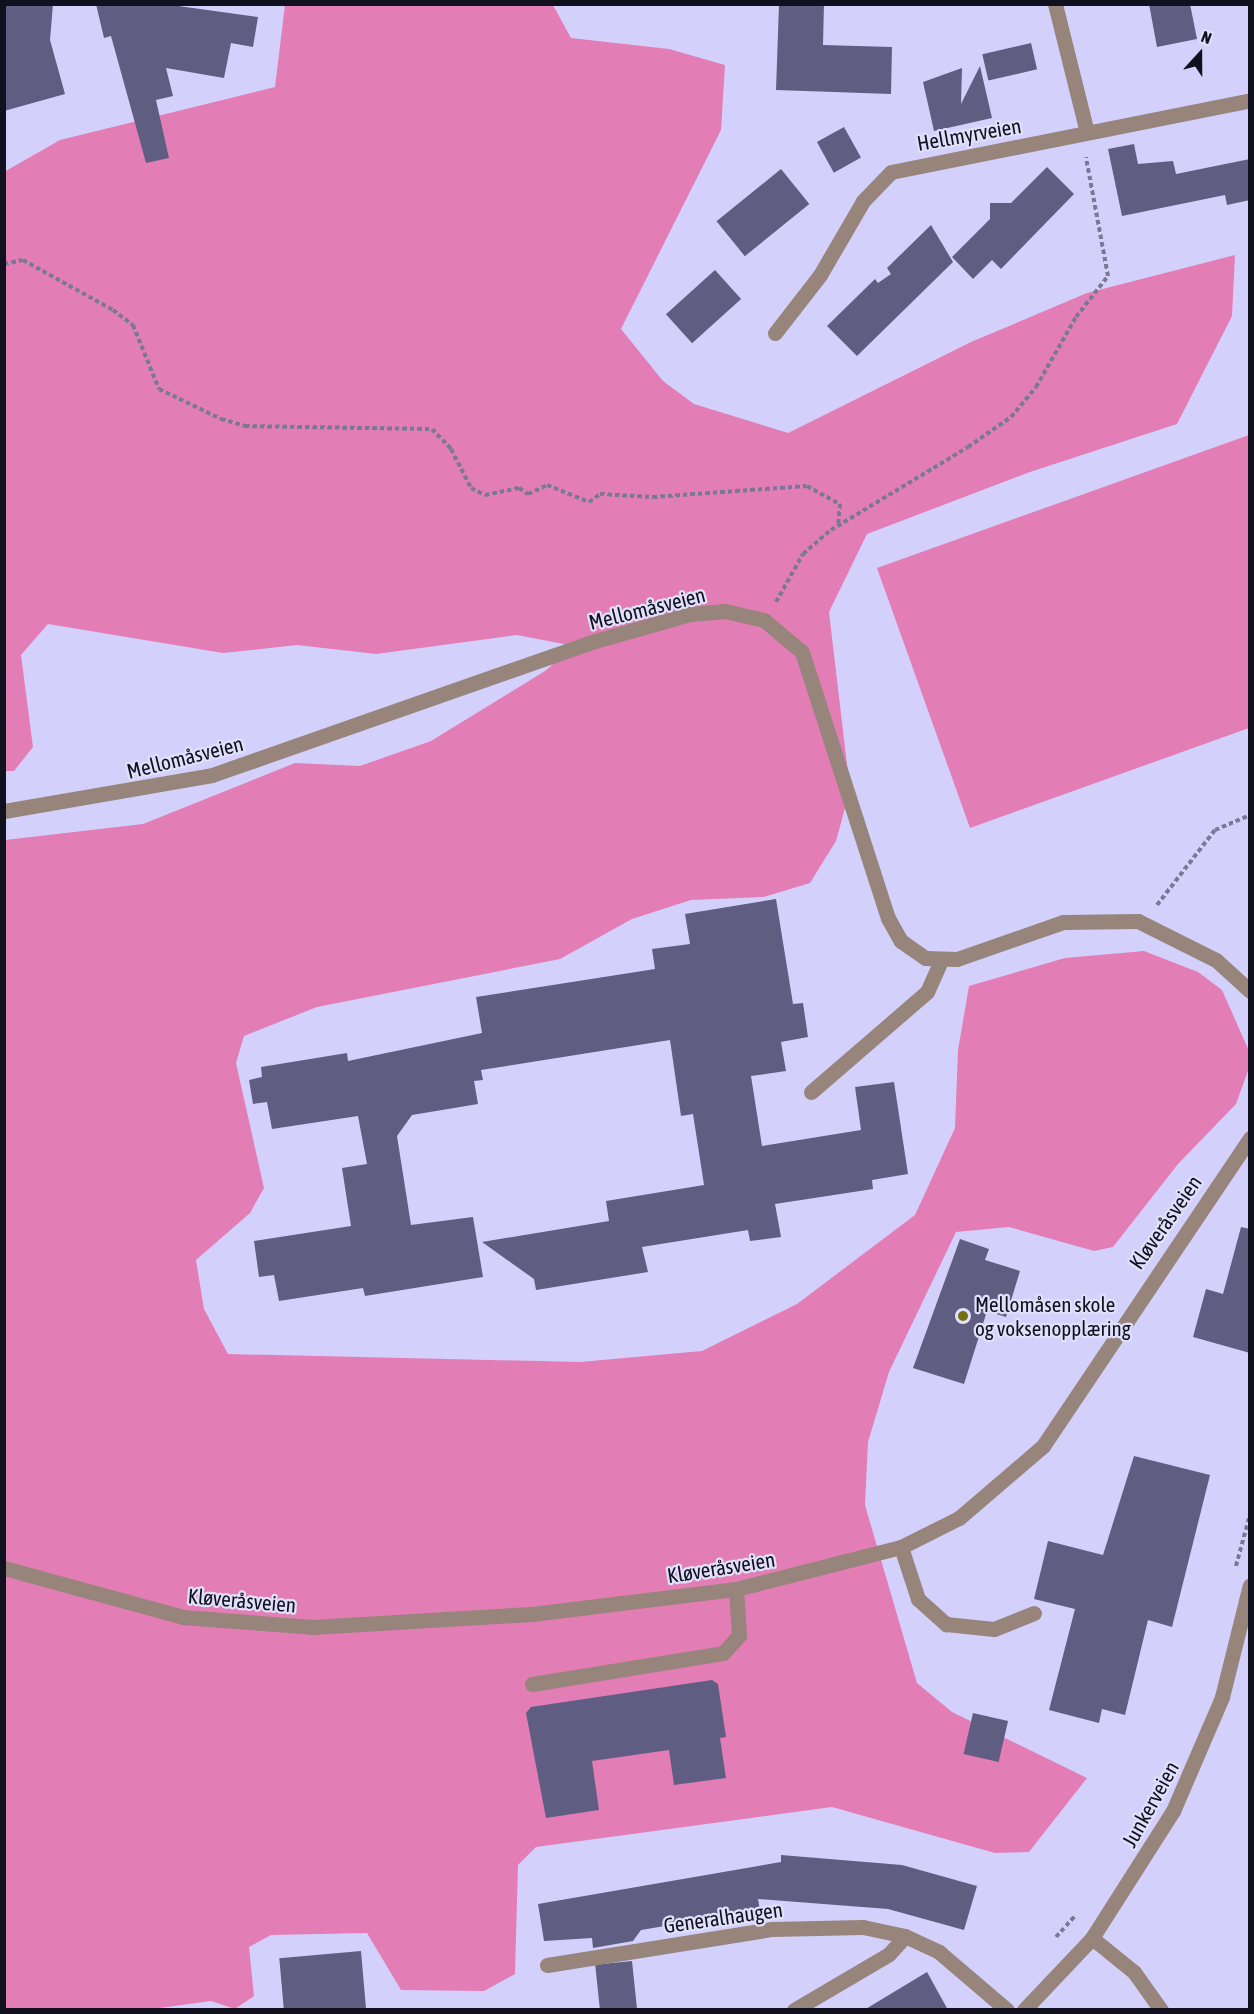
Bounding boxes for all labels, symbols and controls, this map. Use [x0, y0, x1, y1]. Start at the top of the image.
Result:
north arrow [1170, 24, 1230, 84]
text: N [1199, 27, 1214, 47]
street label: Hellmyrveien [915, 112, 1023, 156]
street label: Mellomåsveien [586, 581, 708, 635]
street label: Mellomåsveien [124, 730, 246, 784]
street label: Kløveråsveien [1123, 1170, 1207, 1274]
place label: Mellomåsen skole og voksenopplæring [975, 1291, 1131, 1341]
marker: Mellomåsen skole og voksenopplæring [956, 1309, 970, 1323]
street label: Kløveråsveien [665, 1546, 777, 1588]
street label: Kløveråsveien [187, 1583, 297, 1617]
street label: Junkerveien [1116, 1757, 1184, 1851]
street label: Generalhaugen [662, 1896, 784, 1938]

